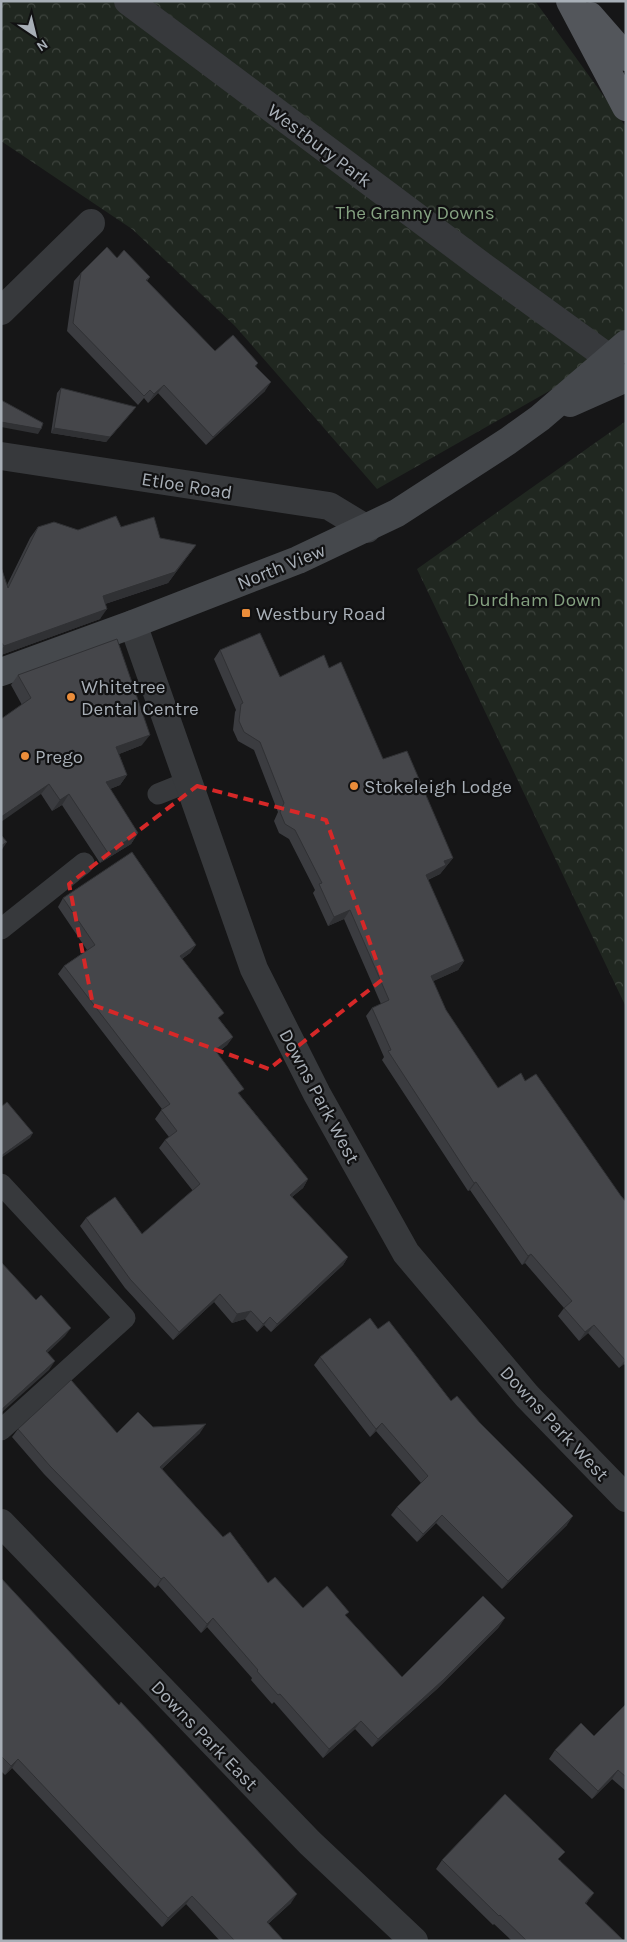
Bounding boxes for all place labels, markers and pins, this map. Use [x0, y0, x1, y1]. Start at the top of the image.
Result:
place label: Westbury Road [256, 603, 386, 625]
marker: Westbury Road [240, 607, 252, 619]
place label: Whitetree Dental Centre [81, 676, 199, 720]
marker: Whitetree Dental Centre [65, 691, 77, 703]
place label: Prego [35, 746, 83, 768]
marker: Prego [19, 750, 31, 762]
place label: Stokeleigh Lodge [364, 776, 512, 798]
marker: Stokeleigh Lodge [348, 780, 360, 792]

